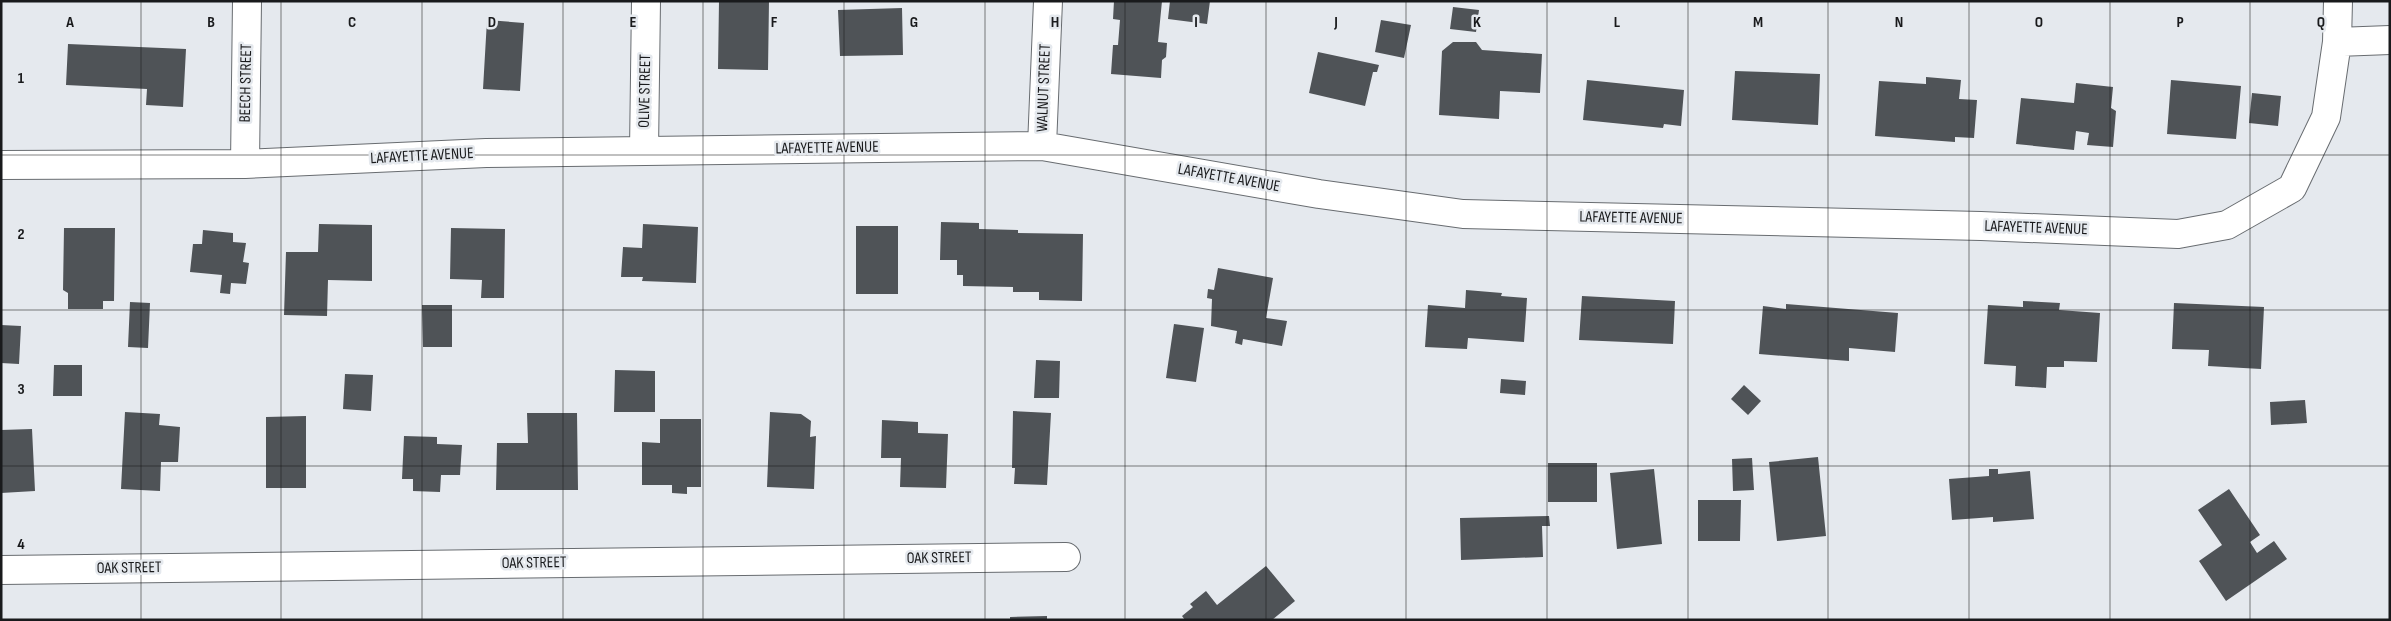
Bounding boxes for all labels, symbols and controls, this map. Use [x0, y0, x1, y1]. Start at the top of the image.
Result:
text: A [65, 13, 74, 32]
text: B [207, 13, 215, 32]
text: C [348, 13, 356, 32]
text: D [488, 13, 496, 32]
text: E [630, 13, 637, 32]
text: F [771, 13, 778, 32]
text: G [910, 13, 918, 32]
text: H [1051, 13, 1059, 32]
text: I [1194, 13, 1198, 32]
text: J [1333, 13, 1338, 32]
text: K [1473, 13, 1481, 32]
text: L [1614, 13, 1621, 32]
text: M [1753, 13, 1763, 32]
text: N [1895, 13, 1903, 32]
text: O [2035, 13, 2043, 32]
text: P [2176, 13, 2184, 32]
text: Q [2317, 13, 2325, 32]
street label: BEECH STREET [236, 43, 256, 123]
street label: WALNUT STREET [1033, 43, 1055, 132]
street label: OLIVE STREET [635, 53, 655, 128]
text: 1 [18, 69, 25, 88]
street label: LAFAYETTE AVENUE [775, 138, 879, 158]
street label: LAFAYETTE AVENUE [370, 144, 474, 168]
street label: LAFAYETTE AVENUE [1176, 160, 1282, 196]
street label: LAFAYETTE AVENUE [1579, 208, 1683, 228]
street label: LAFAYETTE AVENUE [1984, 217, 2088, 239]
text: 2 [17, 225, 25, 244]
text: 3 [17, 380, 25, 399]
text: 4 [17, 535, 25, 554]
street label: OAK STREET [906, 548, 972, 568]
street label: OAK STREET [501, 553, 567, 573]
street label: OAK STREET [96, 558, 162, 578]

